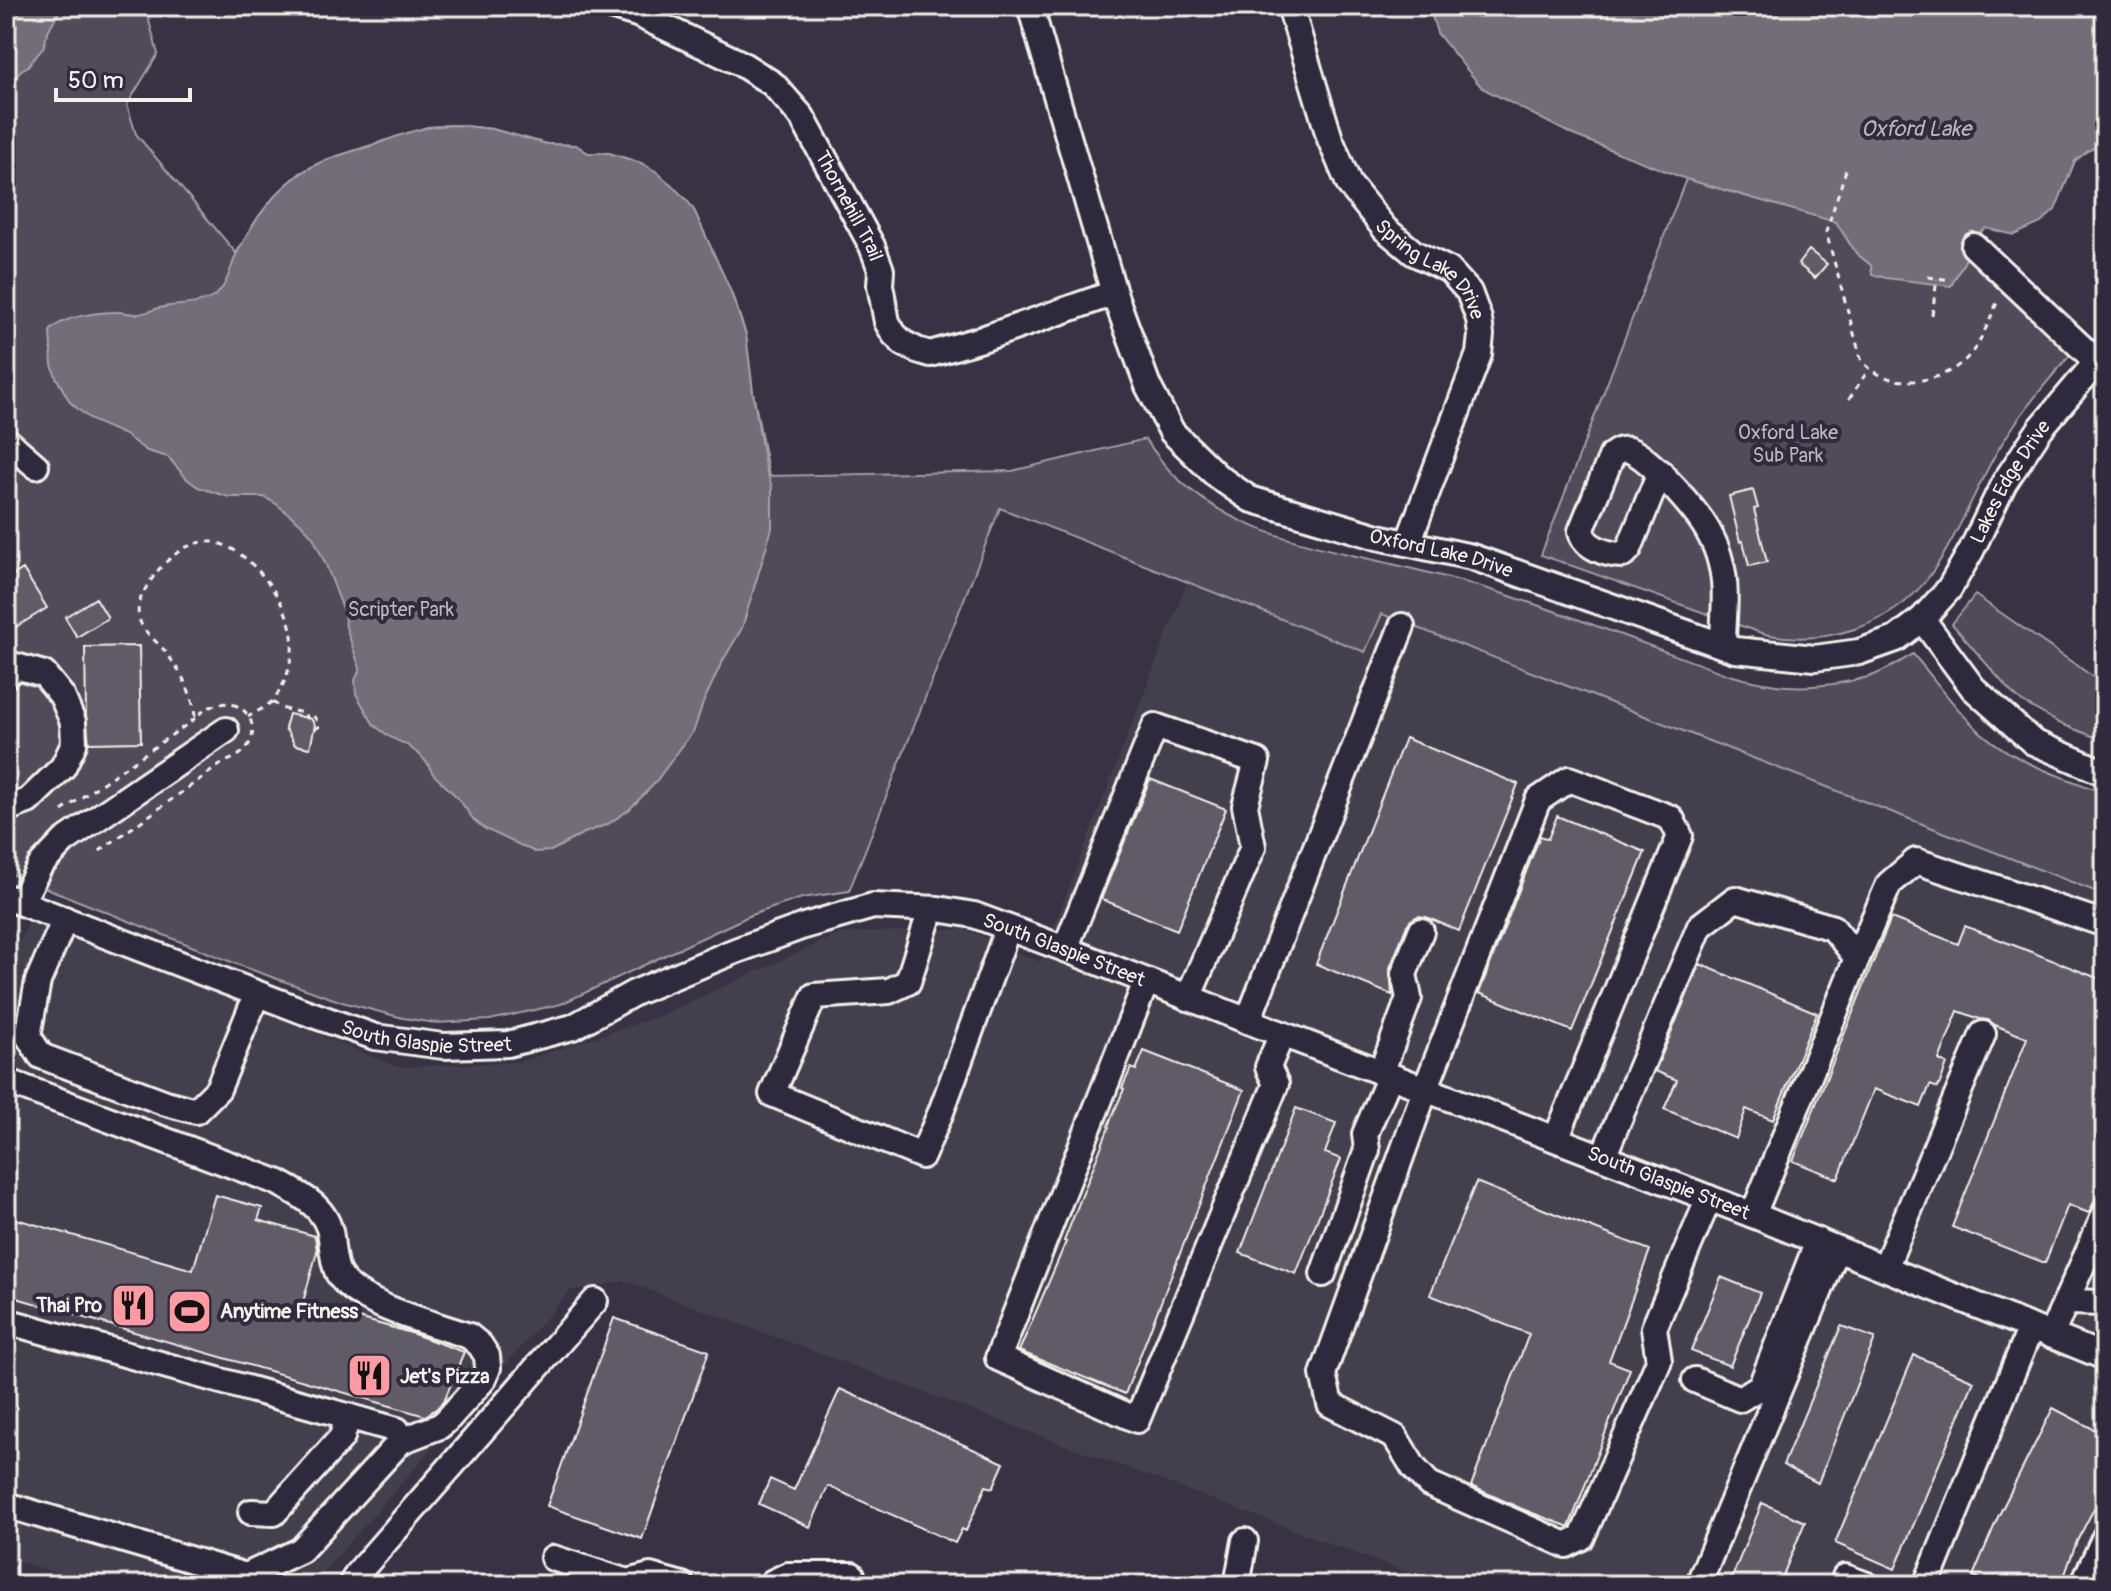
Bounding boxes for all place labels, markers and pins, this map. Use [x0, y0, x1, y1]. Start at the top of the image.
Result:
restaurant icon: Thai Pro [109, 1281, 157, 1329]
sports icon: Anytime Fitness [165, 1287, 213, 1335]
place label: Thai Pro [35, 1293, 102, 1318]
place label: Anytime Fitness [220, 1299, 358, 1324]
restaurant icon: Jet's Pizza [345, 1352, 393, 1400]
place label: Jet's Pizza [400, 1364, 489, 1389]

